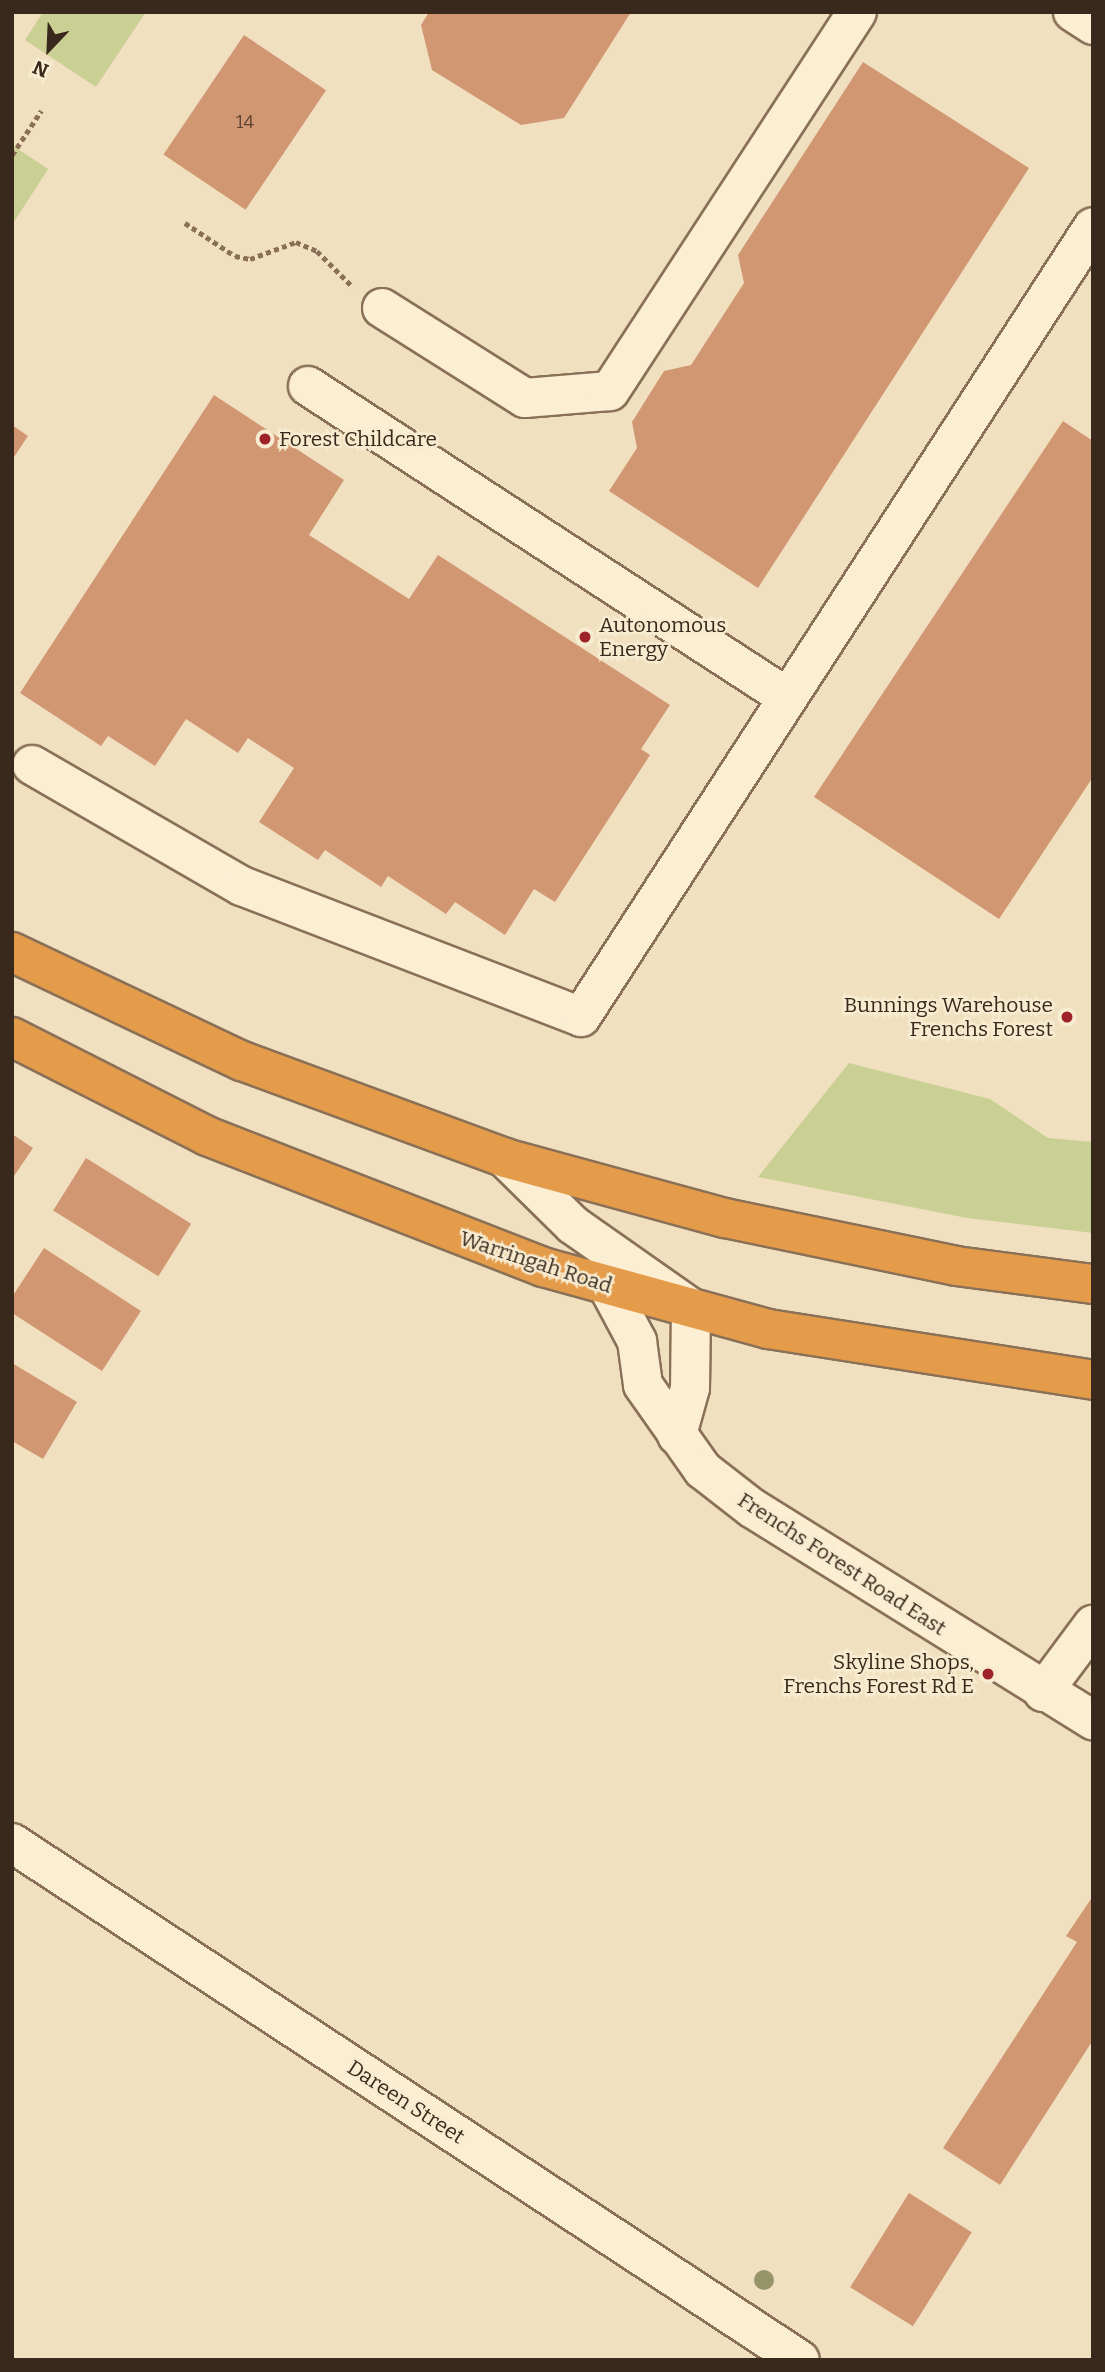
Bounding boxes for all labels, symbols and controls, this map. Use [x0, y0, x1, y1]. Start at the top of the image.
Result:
north arrow [14, 14, 84, 84]
text: N [29, 55, 52, 82]
house number: 14 [236, 111, 254, 133]
place label: Forest Childcare [279, 426, 437, 452]
marker: Forest Childcare [257, 431, 273, 447]
place label: Autonomous Energy [599, 612, 726, 662]
marker: Autonomous Energy [577, 629, 593, 645]
place label: Bunnings Warehouse Frenchs Forest [844, 992, 1053, 1042]
marker: Bunnings Warehouse Frenchs Forest [1059, 1009, 1075, 1025]
street label: Warringah Road [457, 1226, 615, 1298]
street label: Frenchs Forest Road East [733, 1487, 951, 1641]
place label: Skyline Shops, Frenchs Forest Rd E [783, 1649, 974, 1699]
marker: Skyline Shops, Frenchs Forest Rd E [980, 1666, 996, 1682]
street label: Dareen Street [343, 2055, 469, 2149]

